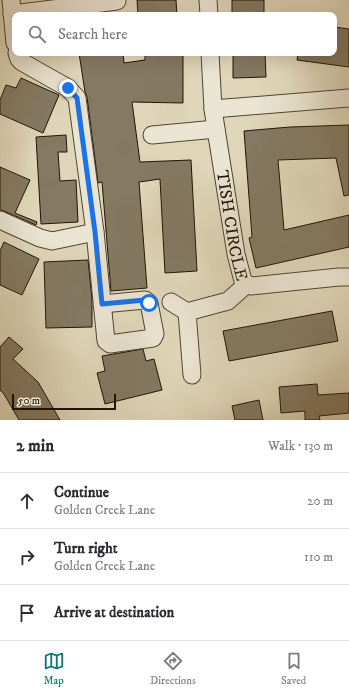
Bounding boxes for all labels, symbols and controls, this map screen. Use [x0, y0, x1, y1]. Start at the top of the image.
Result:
search box [12, 12, 337, 56]
icon: search [26, 23, 48, 45]
text: Search here [58, 25, 127, 44]
route end [59, 79, 77, 97]
street label: TISH CIRCLE [211, 169, 252, 283]
route start [140, 294, 158, 312]
scale bar [12, 392, 116, 411]
text: 50 m [18, 394, 40, 408]
text: 2 min [16, 435, 54, 457]
text: Walk · 130 m [268, 438, 333, 454]
text: Continue [54, 483, 109, 502]
icon: ahead [16, 490, 38, 512]
text: 20 m [307, 493, 333, 509]
text: Golden Creek Lane [54, 502, 155, 518]
text: Turn right [54, 539, 117, 558]
icon: right [16, 546, 38, 568]
text: 110 m [304, 549, 333, 565]
text: Golden Creek Lane [54, 558, 155, 574]
icon: arrive [16, 602, 38, 624]
text: Arrive at destination [54, 603, 174, 622]
tab: Map [43, 650, 65, 688]
tab: Directions [150, 650, 196, 688]
tab: Saved [281, 650, 306, 688]

